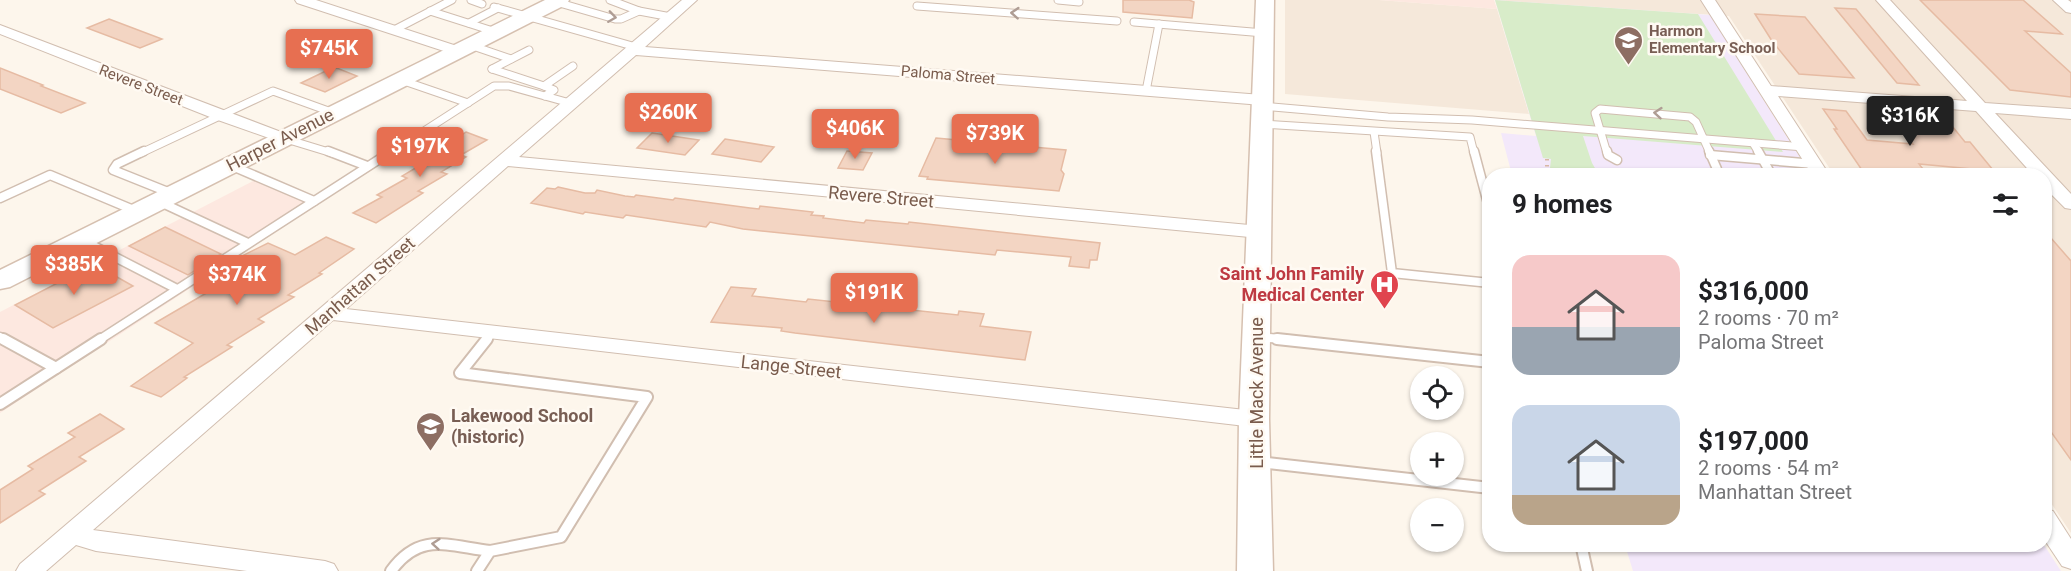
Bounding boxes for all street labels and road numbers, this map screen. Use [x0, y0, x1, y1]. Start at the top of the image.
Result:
street label: Revere Street [97, 61, 186, 109]
street label: Paloma Street [900, 62, 996, 88]
street label: Harper Avenue [223, 103, 337, 176]
street label: Revere Street [827, 181, 935, 212]
street label: Manhattan Street [300, 232, 419, 339]
street label: Little Mack Avenue [1246, 317, 1267, 469]
street label: Lange Street [740, 351, 842, 382]

